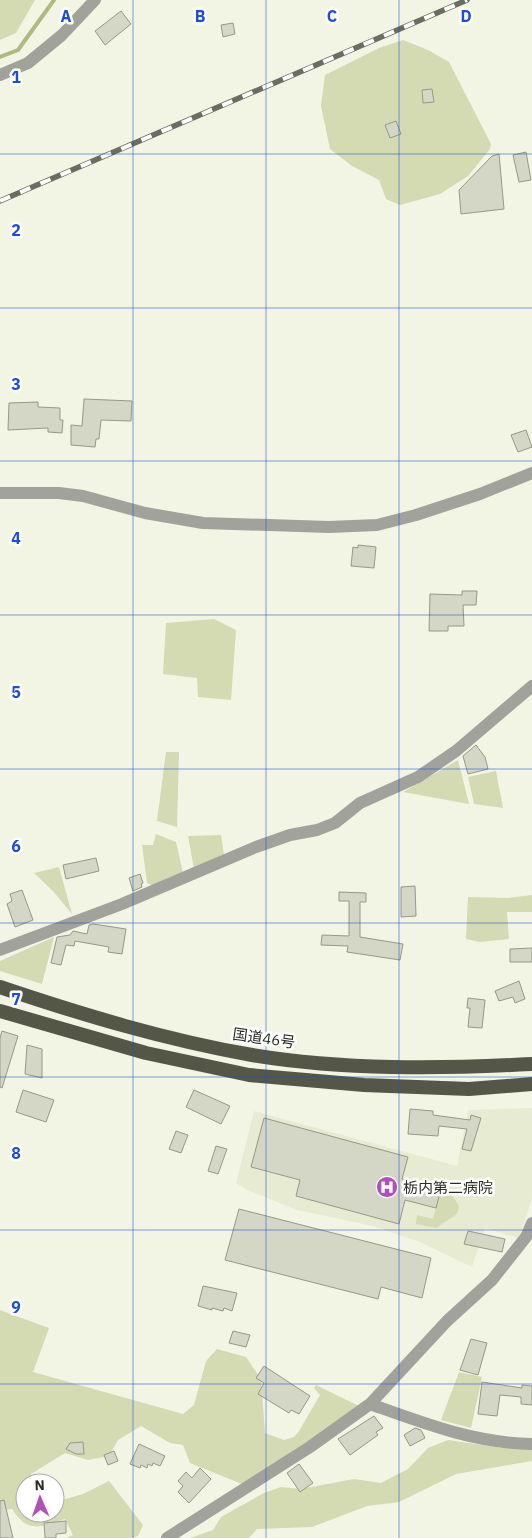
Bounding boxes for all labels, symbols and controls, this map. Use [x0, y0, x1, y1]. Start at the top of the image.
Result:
text: A [61, 6, 72, 26]
text: B [195, 6, 206, 26]
text: C [327, 6, 337, 26]
text: D [460, 6, 472, 26]
text: 1 [11, 67, 21, 87]
text: 2 [11, 220, 21, 240]
text: 3 [11, 374, 21, 394]
text: 4 [11, 528, 21, 548]
text: 5 [11, 682, 21, 702]
text: 6 [11, 836, 21, 856]
text: 7 [11, 989, 21, 1009]
street label: 国道46号 [231, 1024, 297, 1052]
text: 8 [11, 1143, 21, 1163]
hospital icon: 栃内第二病院 [375, 1175, 399, 1199]
place label: 栃内第二病院 [403, 1178, 493, 1197]
text: 9 [11, 1297, 21, 1317]
north arrow [15, 1473, 65, 1523]
text: N [34, 1476, 45, 1494]

